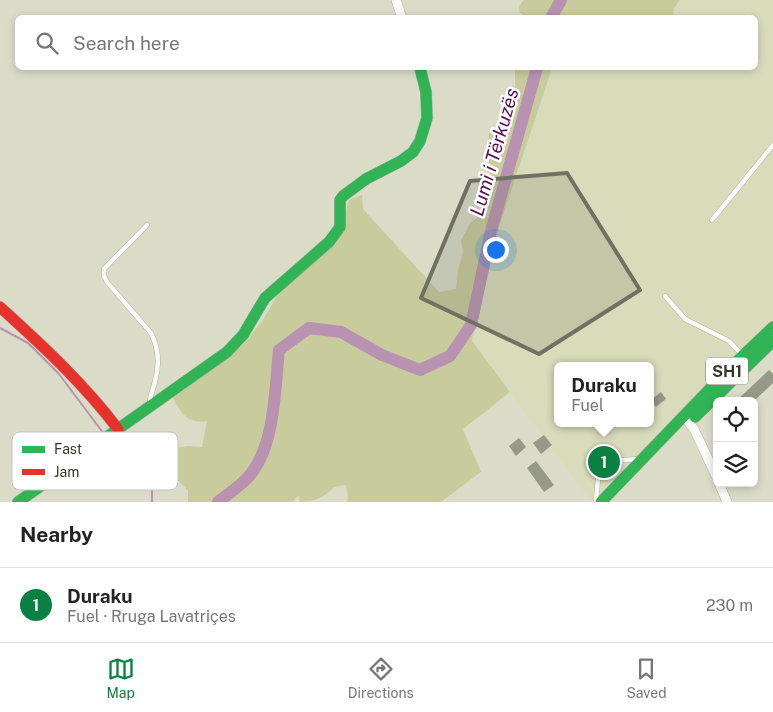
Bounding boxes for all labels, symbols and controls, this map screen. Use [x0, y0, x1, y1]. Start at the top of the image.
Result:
search box [15, 15, 758, 70]
icon: search [33, 29, 61, 57]
text: Search here [73, 32, 180, 54]
water label: Lumi i Tërkuzës [465, 86, 523, 218]
your location [483, 237, 509, 263]
road number: SH1 [706, 358, 748, 384]
popup [554, 362, 654, 427]
text: Duraku [571, 374, 637, 396]
text: Fuel [571, 396, 604, 415]
map controls [713, 397, 758, 487]
button: locate [713, 397, 758, 442]
legend [12, 432, 178, 490]
text: Fast [54, 441, 82, 457]
button: layers [713, 442, 758, 487]
pin: 1 [588, 443, 620, 481]
text: Jam [54, 464, 79, 480]
text: Nearby [20, 522, 93, 547]
text: Duraku [67, 585, 133, 607]
text: 1 [33, 596, 39, 615]
text: 230 m [706, 596, 753, 615]
text: Fuel · Rruga Lavatriçes [67, 607, 236, 626]
tab: Map [106, 655, 135, 701]
tab: Directions [348, 655, 414, 701]
tab: Saved [626, 655, 667, 701]

